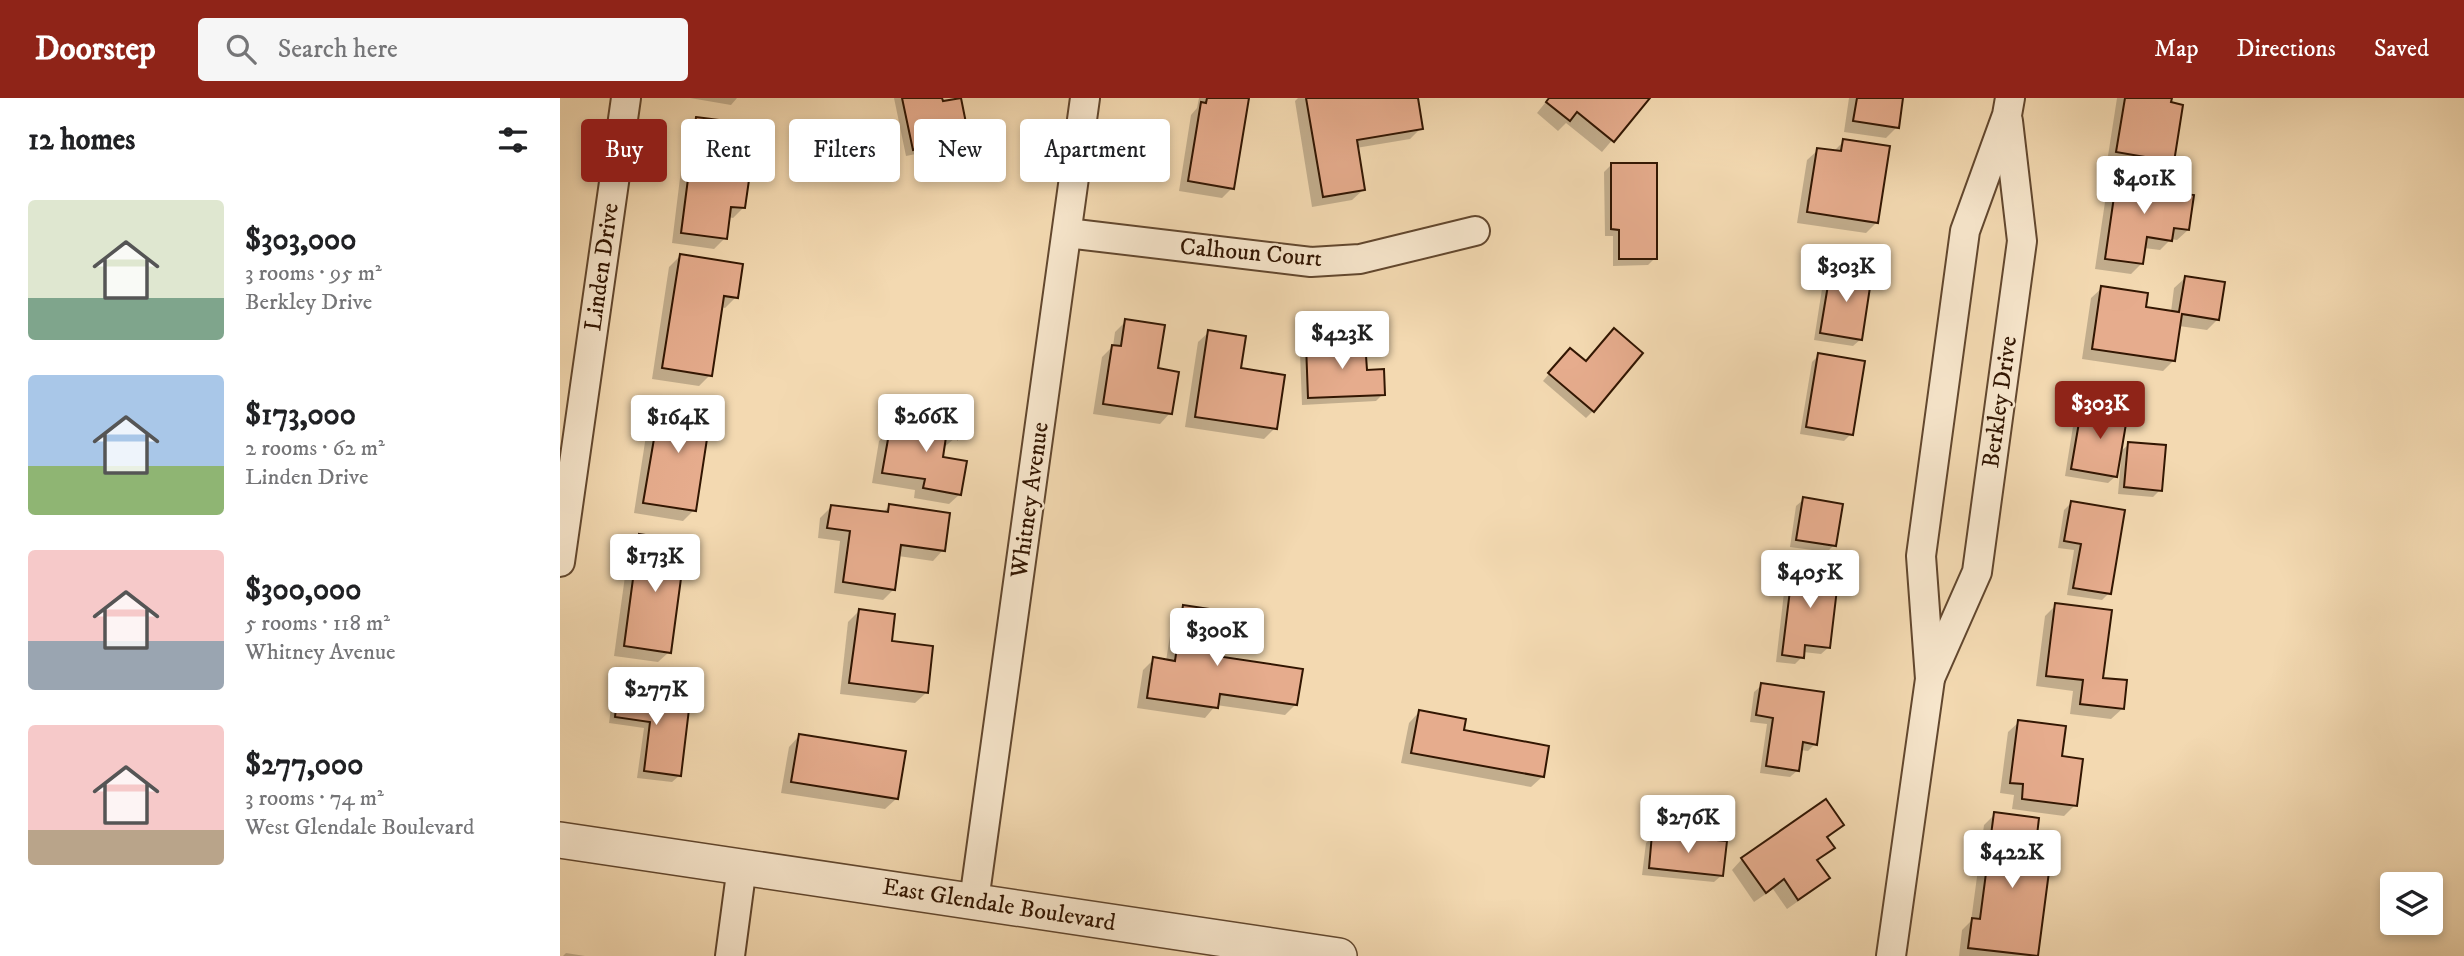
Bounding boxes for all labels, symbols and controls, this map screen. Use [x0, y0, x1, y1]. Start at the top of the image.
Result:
search box [198, 18, 688, 81]
text: Doorstep [35, 29, 156, 70]
icon: search [222, 30, 260, 68]
text: Search here [278, 33, 398, 66]
text: Map [2154, 34, 2199, 64]
text: Directions [2237, 34, 2336, 64]
text: Saved [2374, 34, 2429, 64]
chip: Buy [581, 119, 667, 182]
chip: Rent [681, 119, 775, 182]
chip: Filters [789, 119, 900, 182]
chip: New [914, 119, 1006, 182]
chip: Apartment [1020, 119, 1170, 182]
icon: filters [494, 121, 532, 159]
text: 12 homes [28, 122, 135, 159]
pin: $401K [2095, 156, 2193, 216]
text: $401K [2113, 164, 2175, 193]
street label: Linden Drive [578, 201, 626, 333]
text: $303,000 [245, 222, 356, 259]
icon: home [84, 228, 168, 312]
street label: Calhoun Court [1179, 232, 1324, 274]
pin: $303K [1797, 244, 1895, 304]
text: $303K [1817, 252, 1875, 281]
text: 3 rooms · 95 m² [245, 259, 382, 288]
text: Berkley Drive [245, 288, 372, 317]
pin: $423K [1293, 312, 1391, 371]
text: $423K [1311, 319, 1373, 348]
street label: Berkley Drive [1976, 334, 2024, 470]
pin: $303K [2051, 382, 2149, 441]
text: $303K [2071, 389, 2129, 418]
pin: $266K [877, 394, 975, 454]
pin: $164K [629, 396, 727, 455]
text: $173,000 [245, 397, 356, 434]
text: $266K [894, 402, 958, 431]
icon: home [84, 403, 168, 487]
text: $164K [647, 403, 709, 432]
street label: Whitney Avenue [1004, 420, 1056, 581]
text: 2 rooms · 62 m² [245, 434, 385, 463]
text: Linden Drive [245, 463, 369, 492]
pin: $173K [606, 534, 704, 594]
text: $173K [626, 542, 684, 571]
pin: $405K [1761, 550, 1859, 610]
text: $405K [1777, 558, 1843, 587]
text: $300,000 [245, 572, 361, 609]
icon: home [84, 578, 168, 662]
pin: $300K [1168, 608, 1266, 668]
text: 5 rooms · 118 m² [245, 609, 390, 638]
text: $300K [1186, 616, 1248, 645]
text: Whitney Avenue [245, 638, 396, 667]
pin: $277K [607, 668, 705, 727]
text: $277K [624, 675, 688, 704]
text: $277,000 [245, 747, 363, 784]
icon: home [84, 753, 168, 837]
text: 3 rooms · 74 m² [245, 784, 384, 813]
pin: $276K [1639, 796, 1737, 855]
text: $276K [1656, 803, 1720, 832]
text: West Glendale Boulevard [245, 813, 474, 842]
pin: $422K [1963, 830, 2061, 890]
text: $422K [1980, 838, 2044, 867]
street label: East Glendale Boulevard [880, 872, 1118, 938]
map controls [2380, 872, 2443, 935]
button: layers [2380, 872, 2443, 935]

